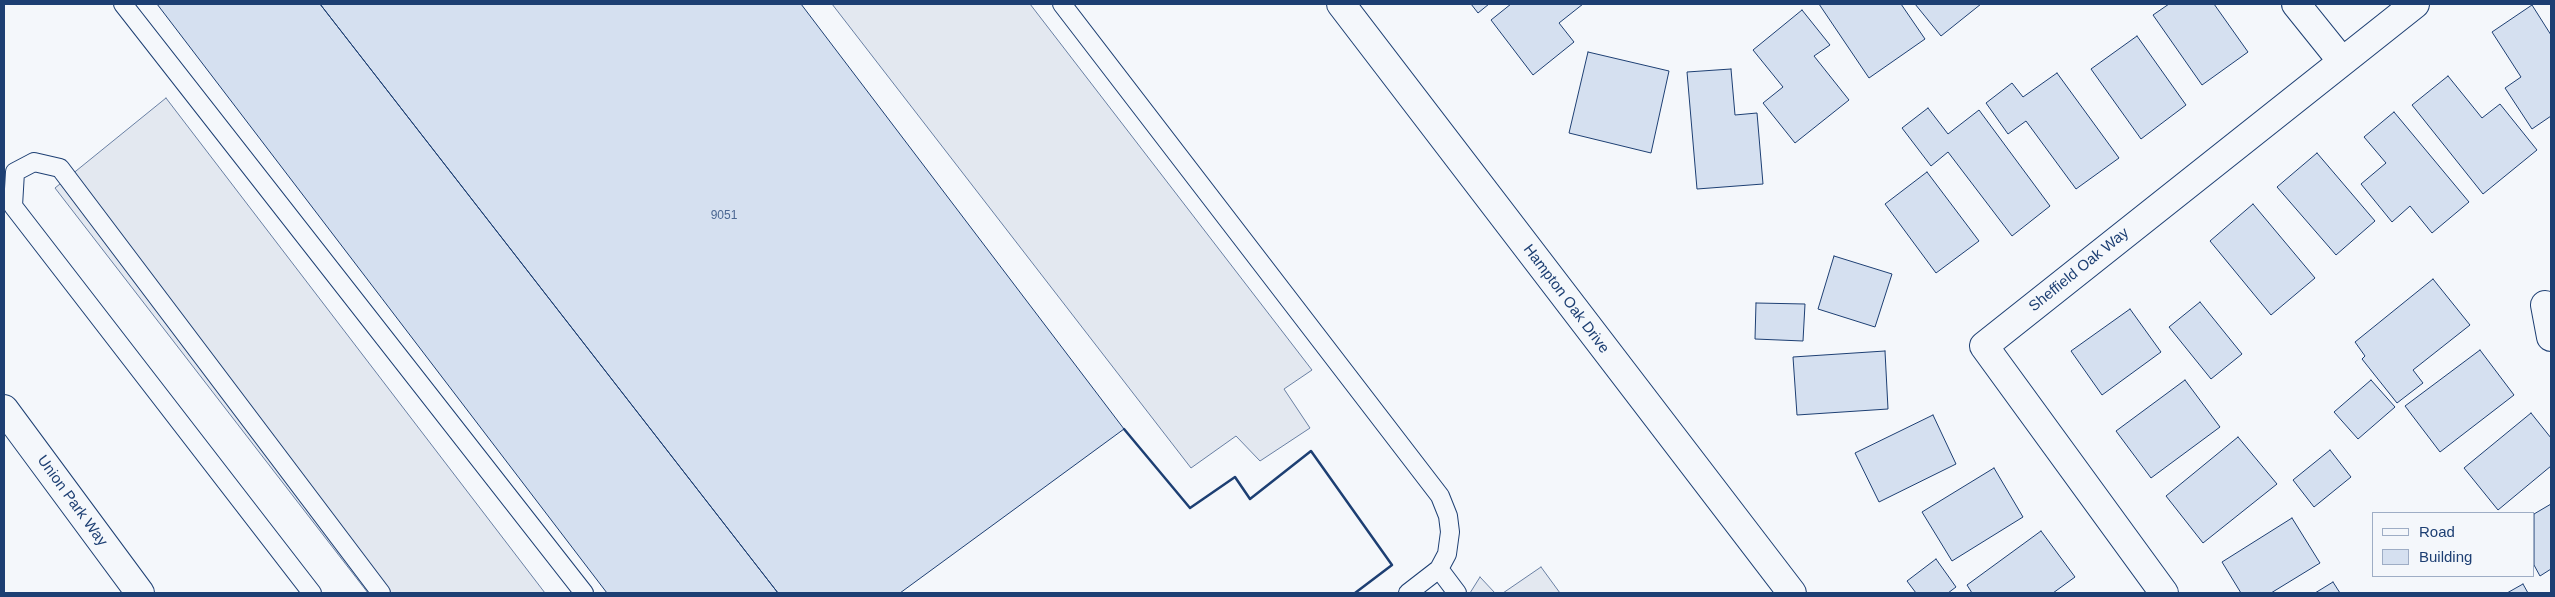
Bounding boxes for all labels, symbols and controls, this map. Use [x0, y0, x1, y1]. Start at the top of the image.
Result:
house number: 9051 [711, 209, 737, 223]
street label: Sheffield Oak Way [2025, 224, 2133, 316]
street label: Hampton Oak Drive [1519, 241, 1613, 357]
street label: Union Park Way [33, 452, 111, 550]
legend [2372, 512, 2535, 577]
text: Road [2419, 523, 2455, 540]
text: Building [2419, 548, 2472, 565]

